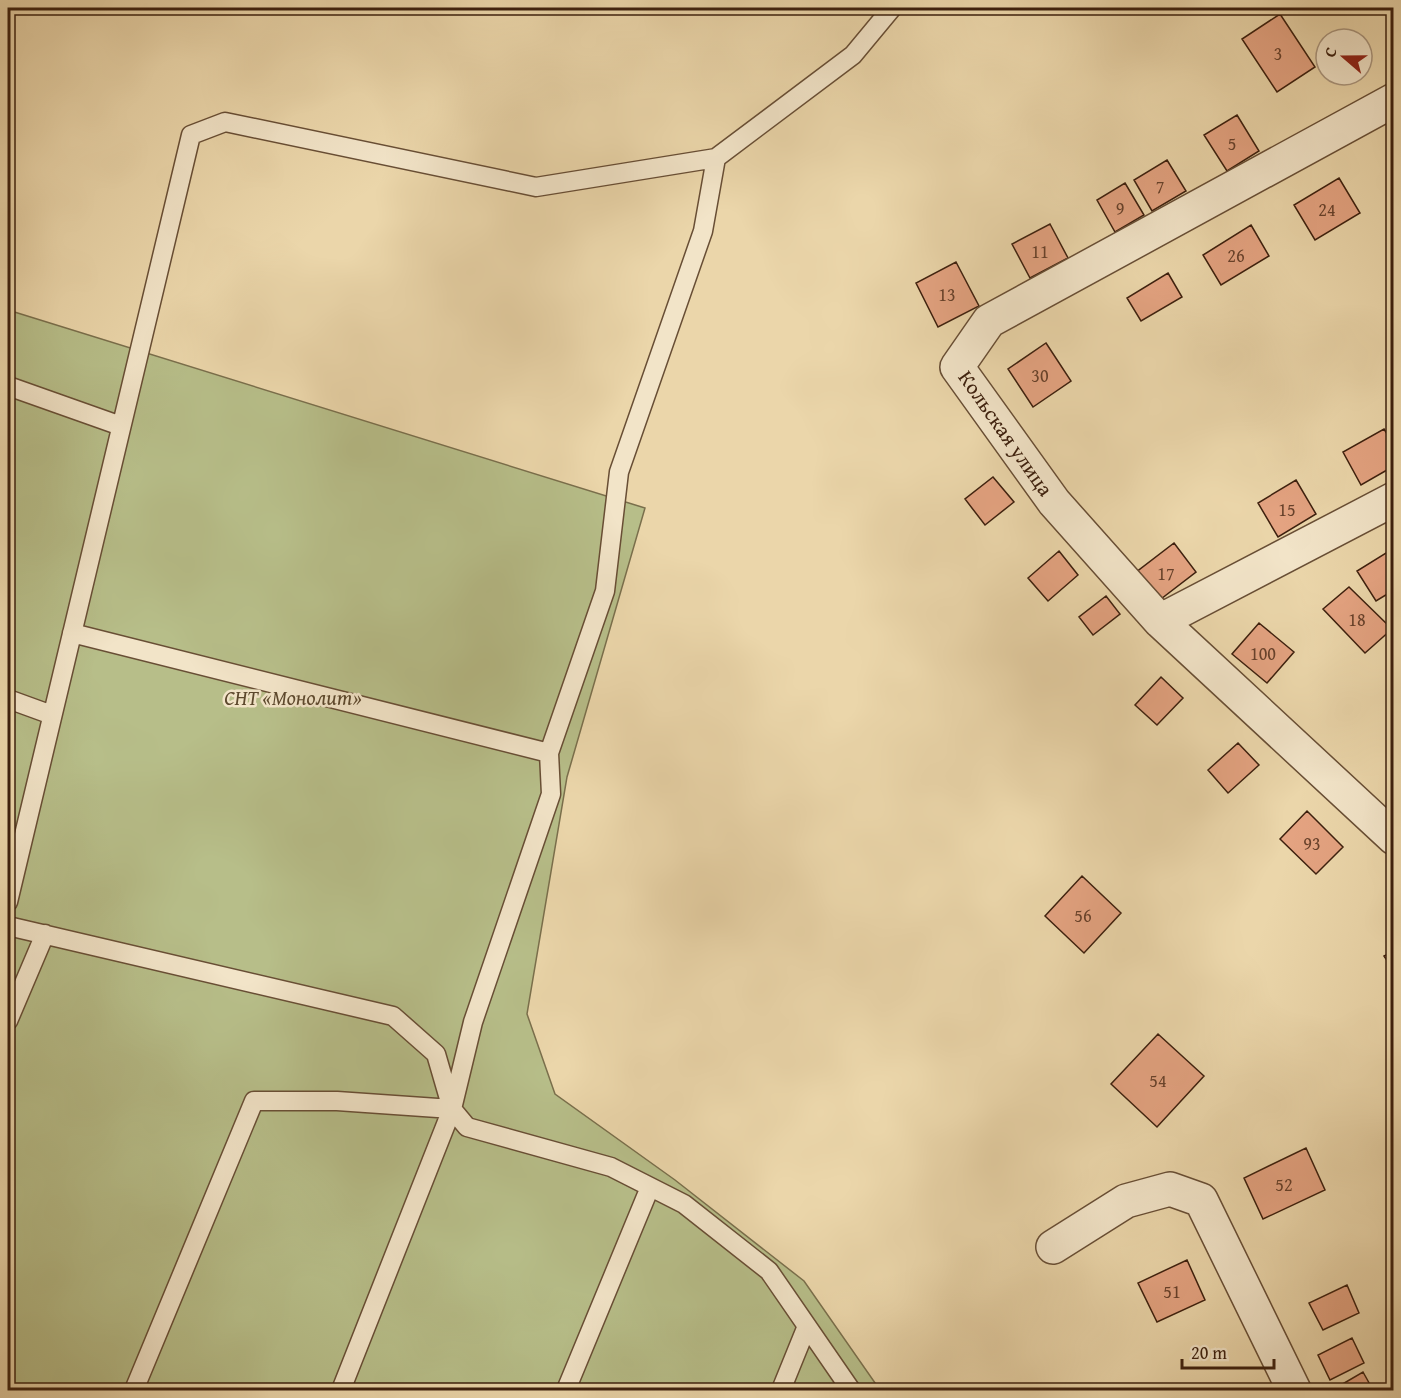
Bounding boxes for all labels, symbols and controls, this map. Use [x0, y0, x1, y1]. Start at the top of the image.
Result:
north arrow [1314, 27, 1374, 87]
house number: 3 [1274, 40, 1282, 67]
text: С [1317, 44, 1343, 60]
house number: 5 [1228, 130, 1236, 157]
house number: 7 [1156, 173, 1164, 200]
house number: 9 [1116, 195, 1124, 222]
house number: 24 [1318, 196, 1336, 223]
house number: 11 [1031, 238, 1049, 265]
house number: 26 [1227, 242, 1245, 269]
house number: 13 [938, 281, 956, 308]
house number: 30 [1031, 362, 1049, 389]
street label: Кольская улица [951, 364, 1061, 502]
house number: 15 [1278, 496, 1296, 523]
house number: 17 [1157, 560, 1175, 587]
house number: 18 [1348, 606, 1366, 633]
house number: 100 [1250, 640, 1276, 667]
park label: СНТ «Монолит» [224, 682, 362, 713]
house number: 93 [1303, 830, 1321, 857]
house number: 56 [1074, 902, 1092, 929]
house number: 54 [1149, 1067, 1167, 1094]
house number: 52 [1275, 1171, 1293, 1198]
house number: 51 [1163, 1278, 1181, 1305]
scale bar [1182, 1332, 1274, 1370]
text: 20 m [1191, 1339, 1227, 1366]

